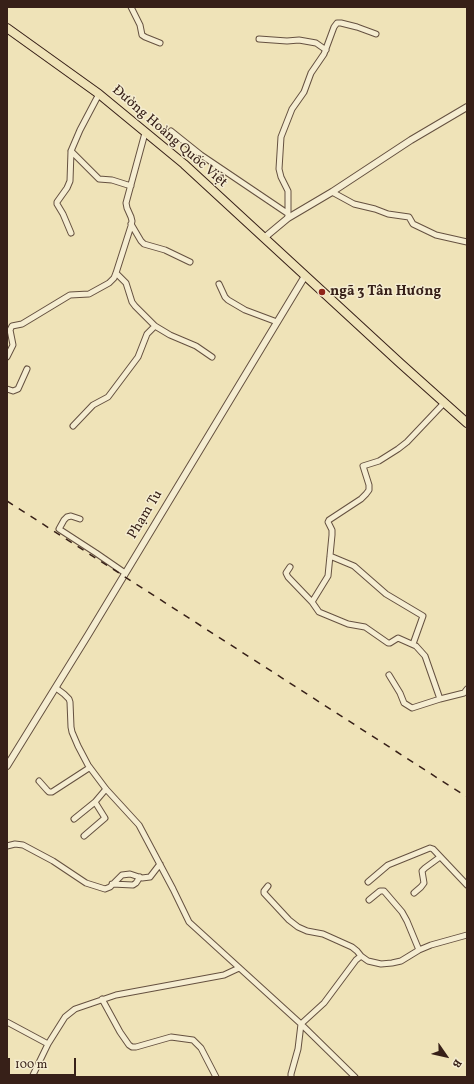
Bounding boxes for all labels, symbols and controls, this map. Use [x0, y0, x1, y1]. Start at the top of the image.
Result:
street label: Đường Hoàng Quốc Việt [108, 82, 230, 192]
place label: ngã 3 Tân Hương [330, 284, 441, 300]
marker: ngã 3 Tân Hương [317, 287, 327, 297]
street label: Phạm Tu [125, 488, 167, 542]
north arrow [426, 1036, 466, 1076]
scale bar [10, 1050, 78, 1076]
text: B [448, 1056, 465, 1070]
text: 100 m [15, 1057, 47, 1073]

